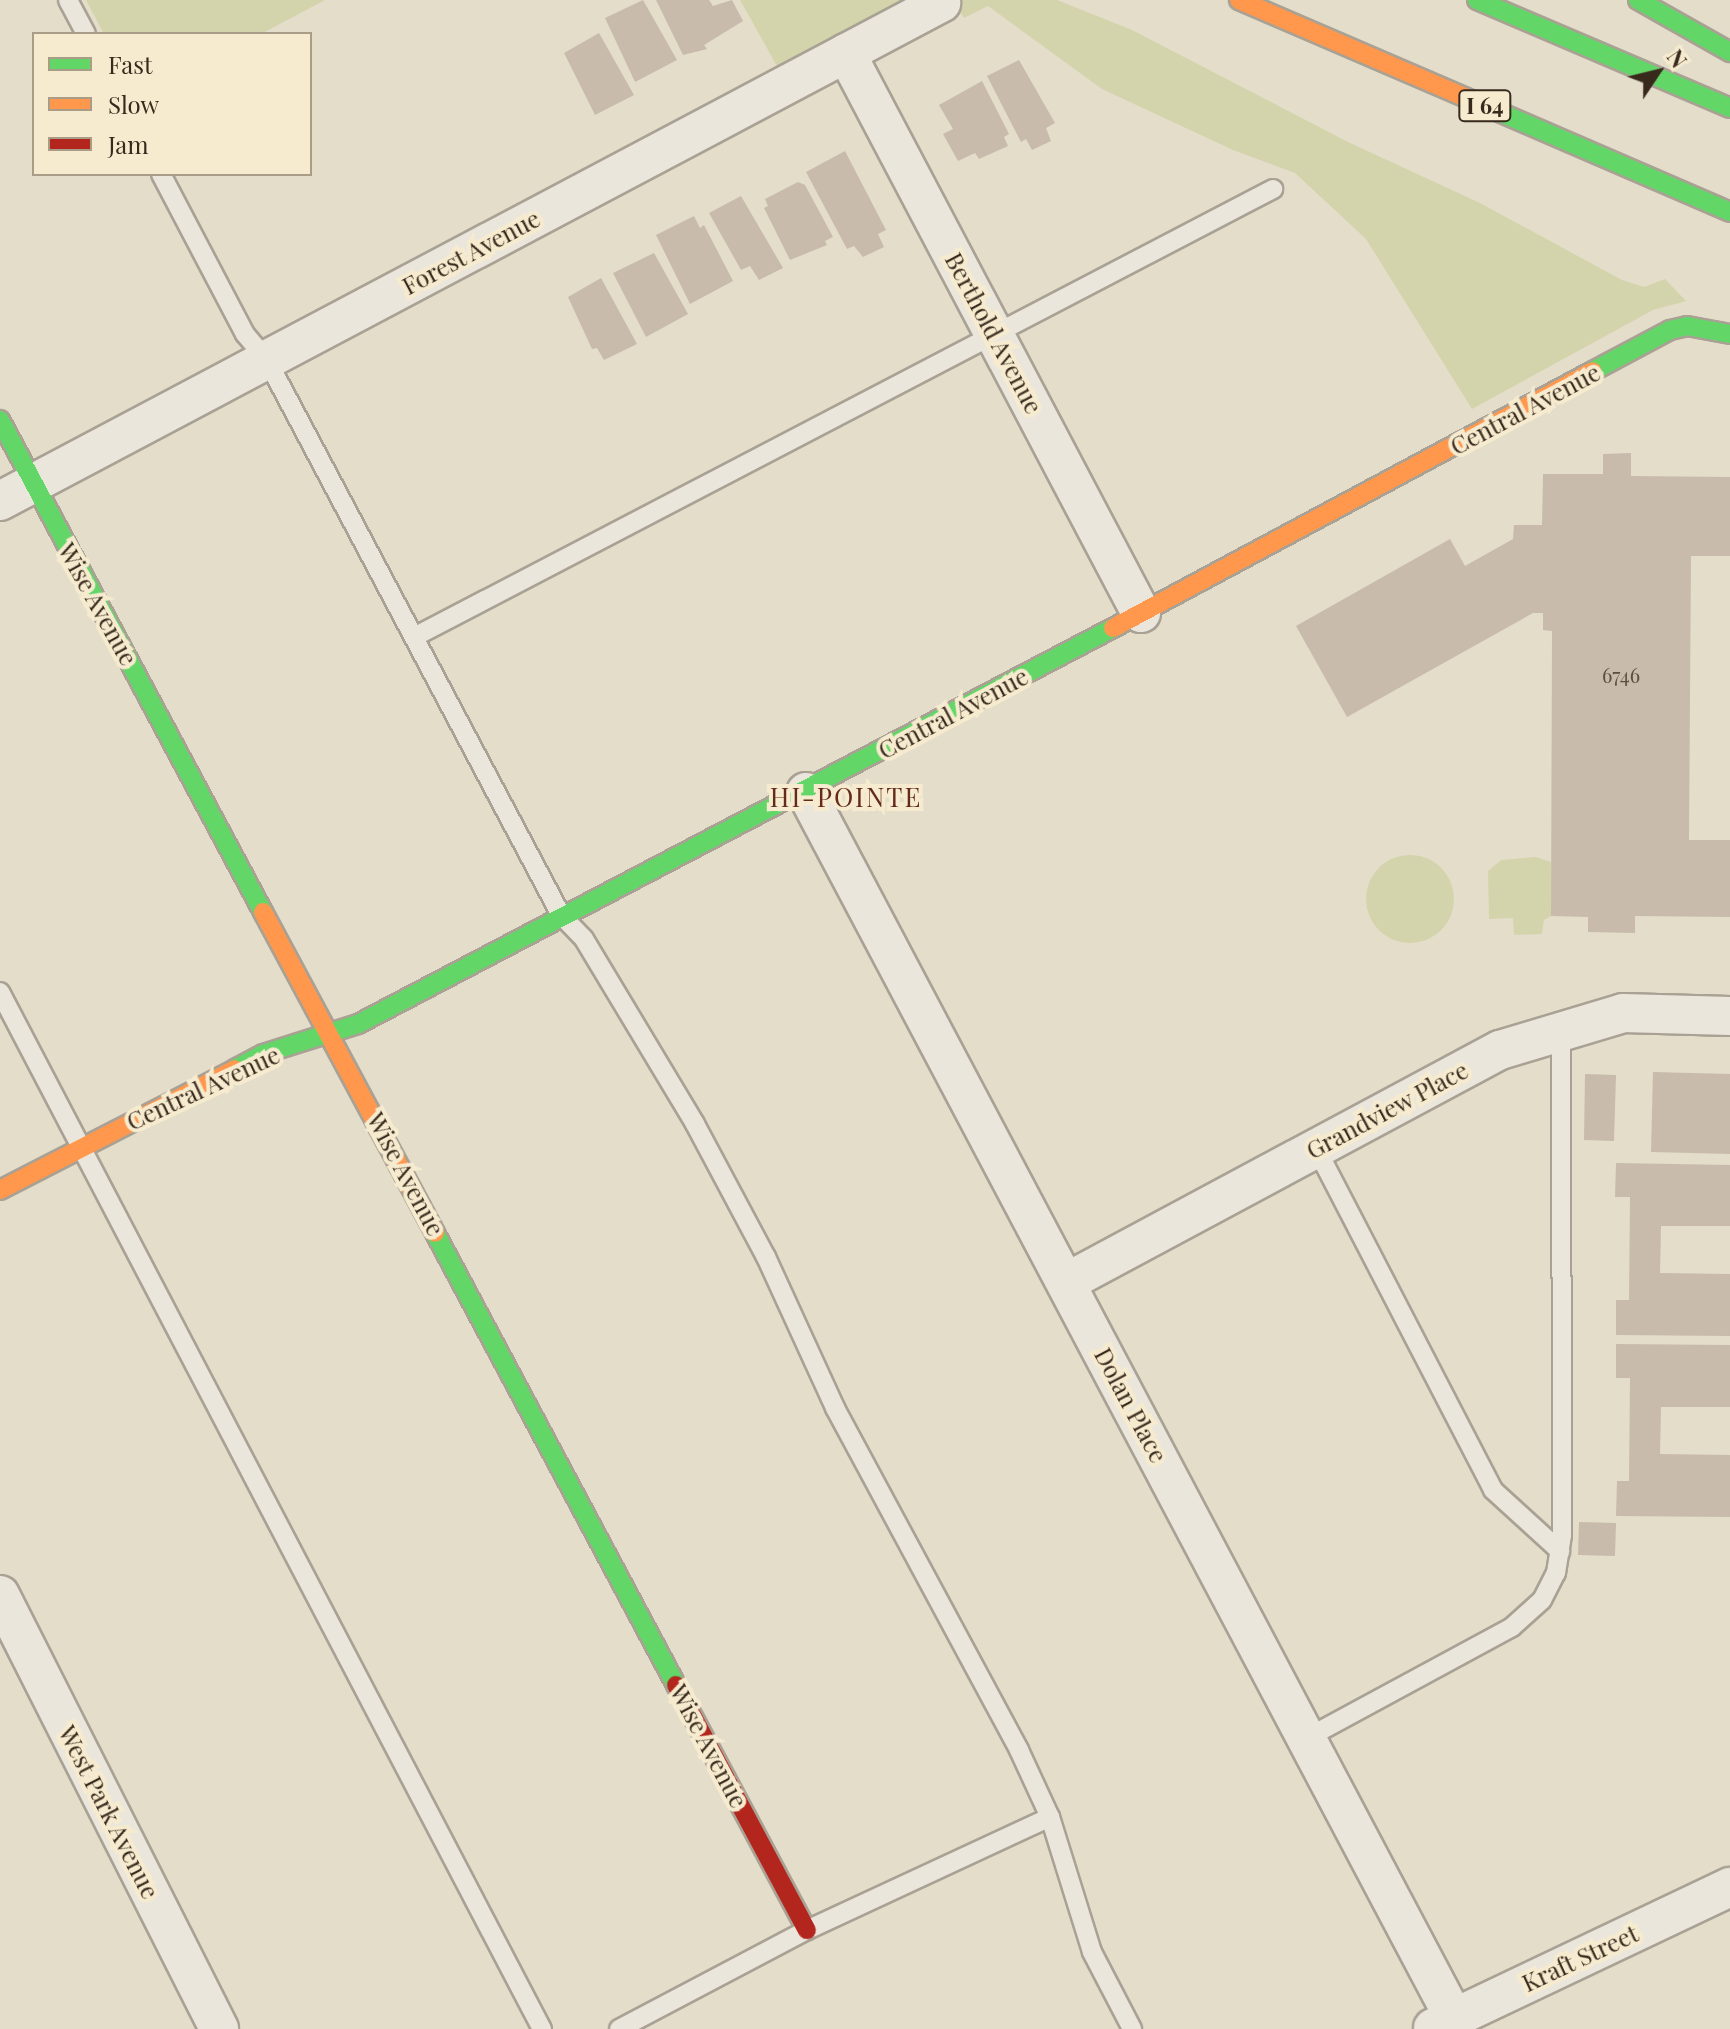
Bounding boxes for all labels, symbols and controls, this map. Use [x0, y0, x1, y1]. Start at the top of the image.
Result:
legend [32, 32, 312, 176]
north arrow [1618, 32, 1698, 112]
text: N [1661, 43, 1694, 73]
text: Fast [108, 48, 153, 80]
text: Slow [108, 88, 159, 120]
road number: I 64 [1457, 88, 1513, 124]
text: Jam [108, 128, 149, 160]
street label: Forest Avenue [397, 203, 545, 301]
street label: Berthold Avenue [939, 247, 1049, 419]
street label: Central Avenue [1445, 357, 1605, 461]
street label: Wise Avenue [52, 537, 144, 671]
street label: Central Avenue [873, 661, 1033, 765]
house number: 6746 [1602, 662, 1640, 686]
district label: HI-POINTE [770, 781, 922, 813]
street label: Central Avenue [122, 1040, 284, 1136]
street label: Grandview Place [1301, 1055, 1473, 1165]
street label: Wise Avenue [361, 1107, 451, 1241]
street label: Dolan Place [1089, 1343, 1173, 1467]
street label: Wise Avenue [664, 1679, 754, 1813]
street label: West Park Avenue [53, 1720, 165, 1904]
street label: Kraft Street [1517, 1918, 1643, 1998]

